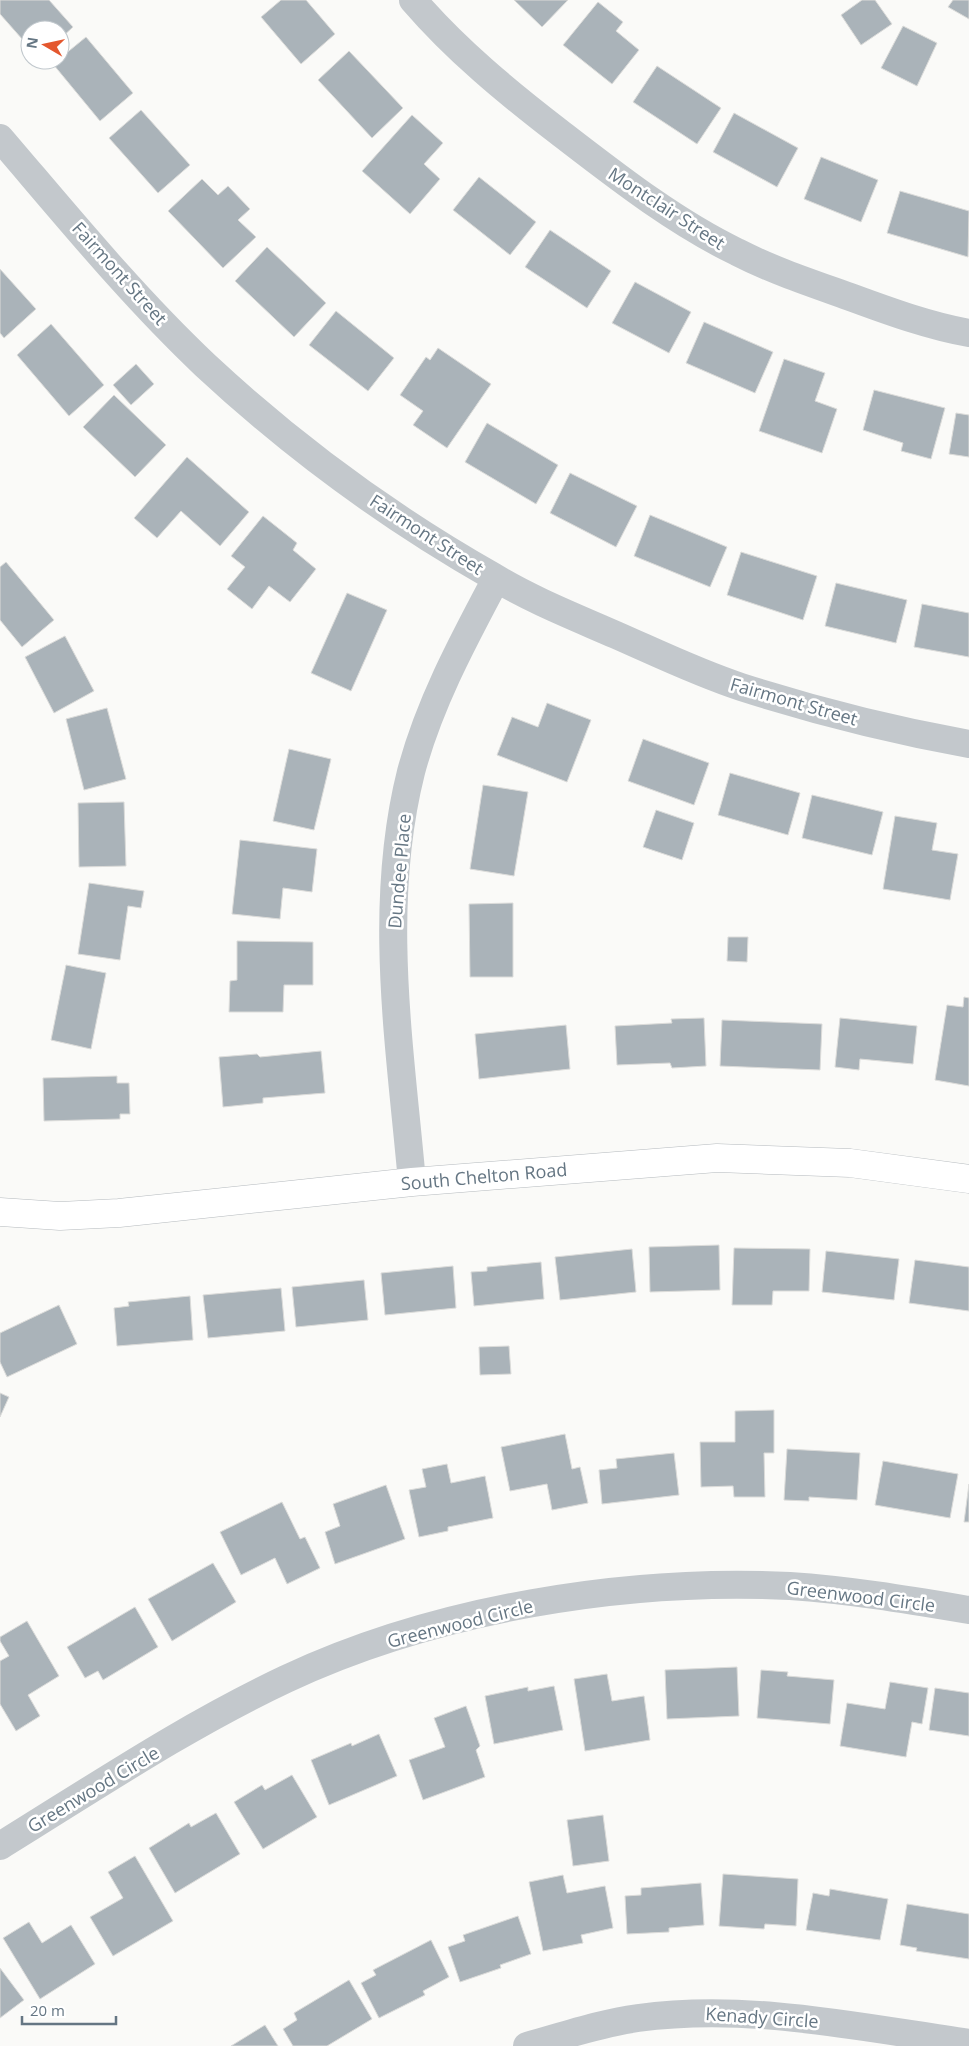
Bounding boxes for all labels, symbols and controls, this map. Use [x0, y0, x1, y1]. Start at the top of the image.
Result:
north arrow [20, 20, 70, 70]
text: N [21, 36, 42, 50]
street label: Montclair Street [604, 161, 730, 255]
street label: Fairmont Street [67, 216, 173, 330]
street label: Fairmont Street [365, 488, 489, 580]
street label: Fairmont Street [728, 671, 860, 731]
street label: Dundee Place [382, 813, 416, 929]
street label: South Chelton Road [400, 1157, 568, 1195]
street label: Greenwood Circle [785, 1575, 937, 1617]
street label: Greenwood Circle [385, 1593, 535, 1653]
street label: Greenwood Circle [23, 1740, 163, 1838]
scale bar [22, 1994, 116, 2026]
text: 20 m [30, 2000, 65, 2020]
street label: Kenady Circle [705, 2001, 819, 2033]

